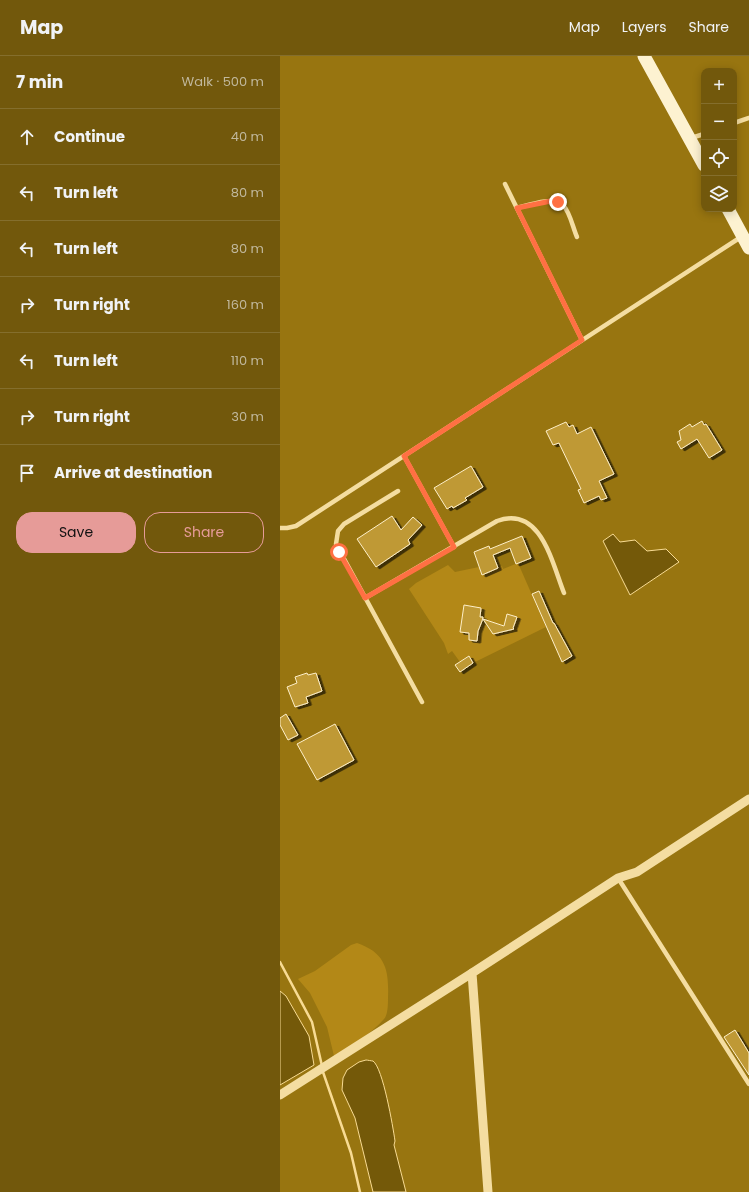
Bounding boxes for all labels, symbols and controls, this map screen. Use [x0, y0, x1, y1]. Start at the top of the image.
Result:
text: Map [20, 14, 63, 41]
text: Map [569, 17, 600, 37]
text: Layers [622, 17, 666, 37]
text: Share [688, 17, 729, 37]
map controls [701, 68, 737, 212]
button: + [701, 68, 737, 104]
text: 7 min [16, 70, 63, 94]
text: Walk · 500 m [182, 72, 264, 91]
button: − [701, 104, 737, 140]
icon: ahead [16, 126, 38, 148]
text: Continue [54, 126, 125, 147]
text: 40 m [231, 127, 264, 146]
button: locate [701, 140, 737, 176]
button: layers [701, 176, 737, 212]
icon: left [16, 182, 38, 204]
text: Turn left [54, 182, 118, 203]
text: 80 m [231, 183, 264, 202]
route end [549, 193, 567, 211]
icon: left [16, 238, 38, 260]
text: Turn left [54, 238, 118, 259]
text: 80 m [231, 239, 264, 258]
icon: right [16, 294, 38, 316]
text: Turn right [54, 294, 130, 315]
text: 160 m [227, 295, 264, 314]
icon: left [16, 350, 38, 372]
text: Turn left [54, 350, 118, 371]
text: 110 m [231, 351, 264, 370]
icon: right [16, 406, 38, 428]
text: Turn right [54, 406, 130, 427]
text: 30 m [231, 407, 264, 426]
icon: arrive [16, 462, 38, 484]
text: Arrive at destination [54, 462, 212, 483]
button: Save [16, 512, 136, 553]
button: Share [144, 512, 264, 553]
route start [330, 543, 348, 561]

